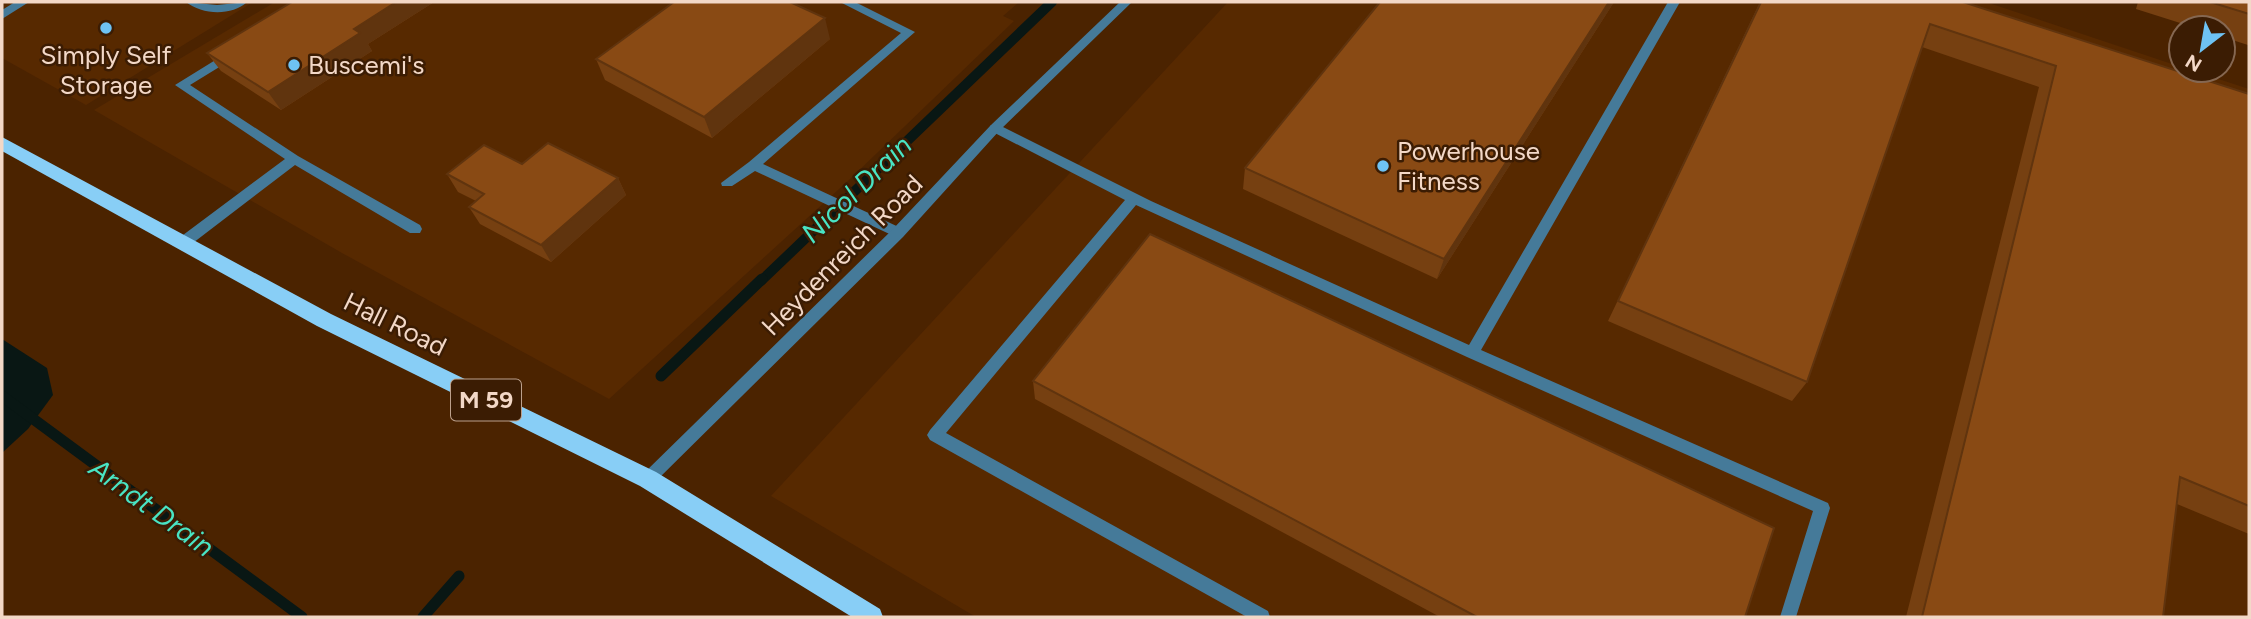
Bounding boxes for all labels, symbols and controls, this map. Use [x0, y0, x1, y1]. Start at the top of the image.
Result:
north arrow [2167, 14, 2237, 84]
marker: Simply Self Storage [98, 20, 114, 36]
place label: Simply Self Storage [41, 39, 172, 101]
place label: Buscemi's [308, 49, 424, 81]
text: N [2181, 50, 2206, 77]
marker: Buscemi's [286, 57, 302, 73]
water label: Nicol Drain [794, 128, 918, 250]
place label: Powerhouse Fitness [1397, 135, 1540, 197]
marker: Powerhouse Fitness [1375, 158, 1391, 174]
street label: Heydenreich Road [755, 168, 929, 342]
street label: Hall Road [338, 285, 452, 363]
road number: M 59 [451, 380, 521, 421]
water label: Arndt Drain [82, 450, 221, 564]

